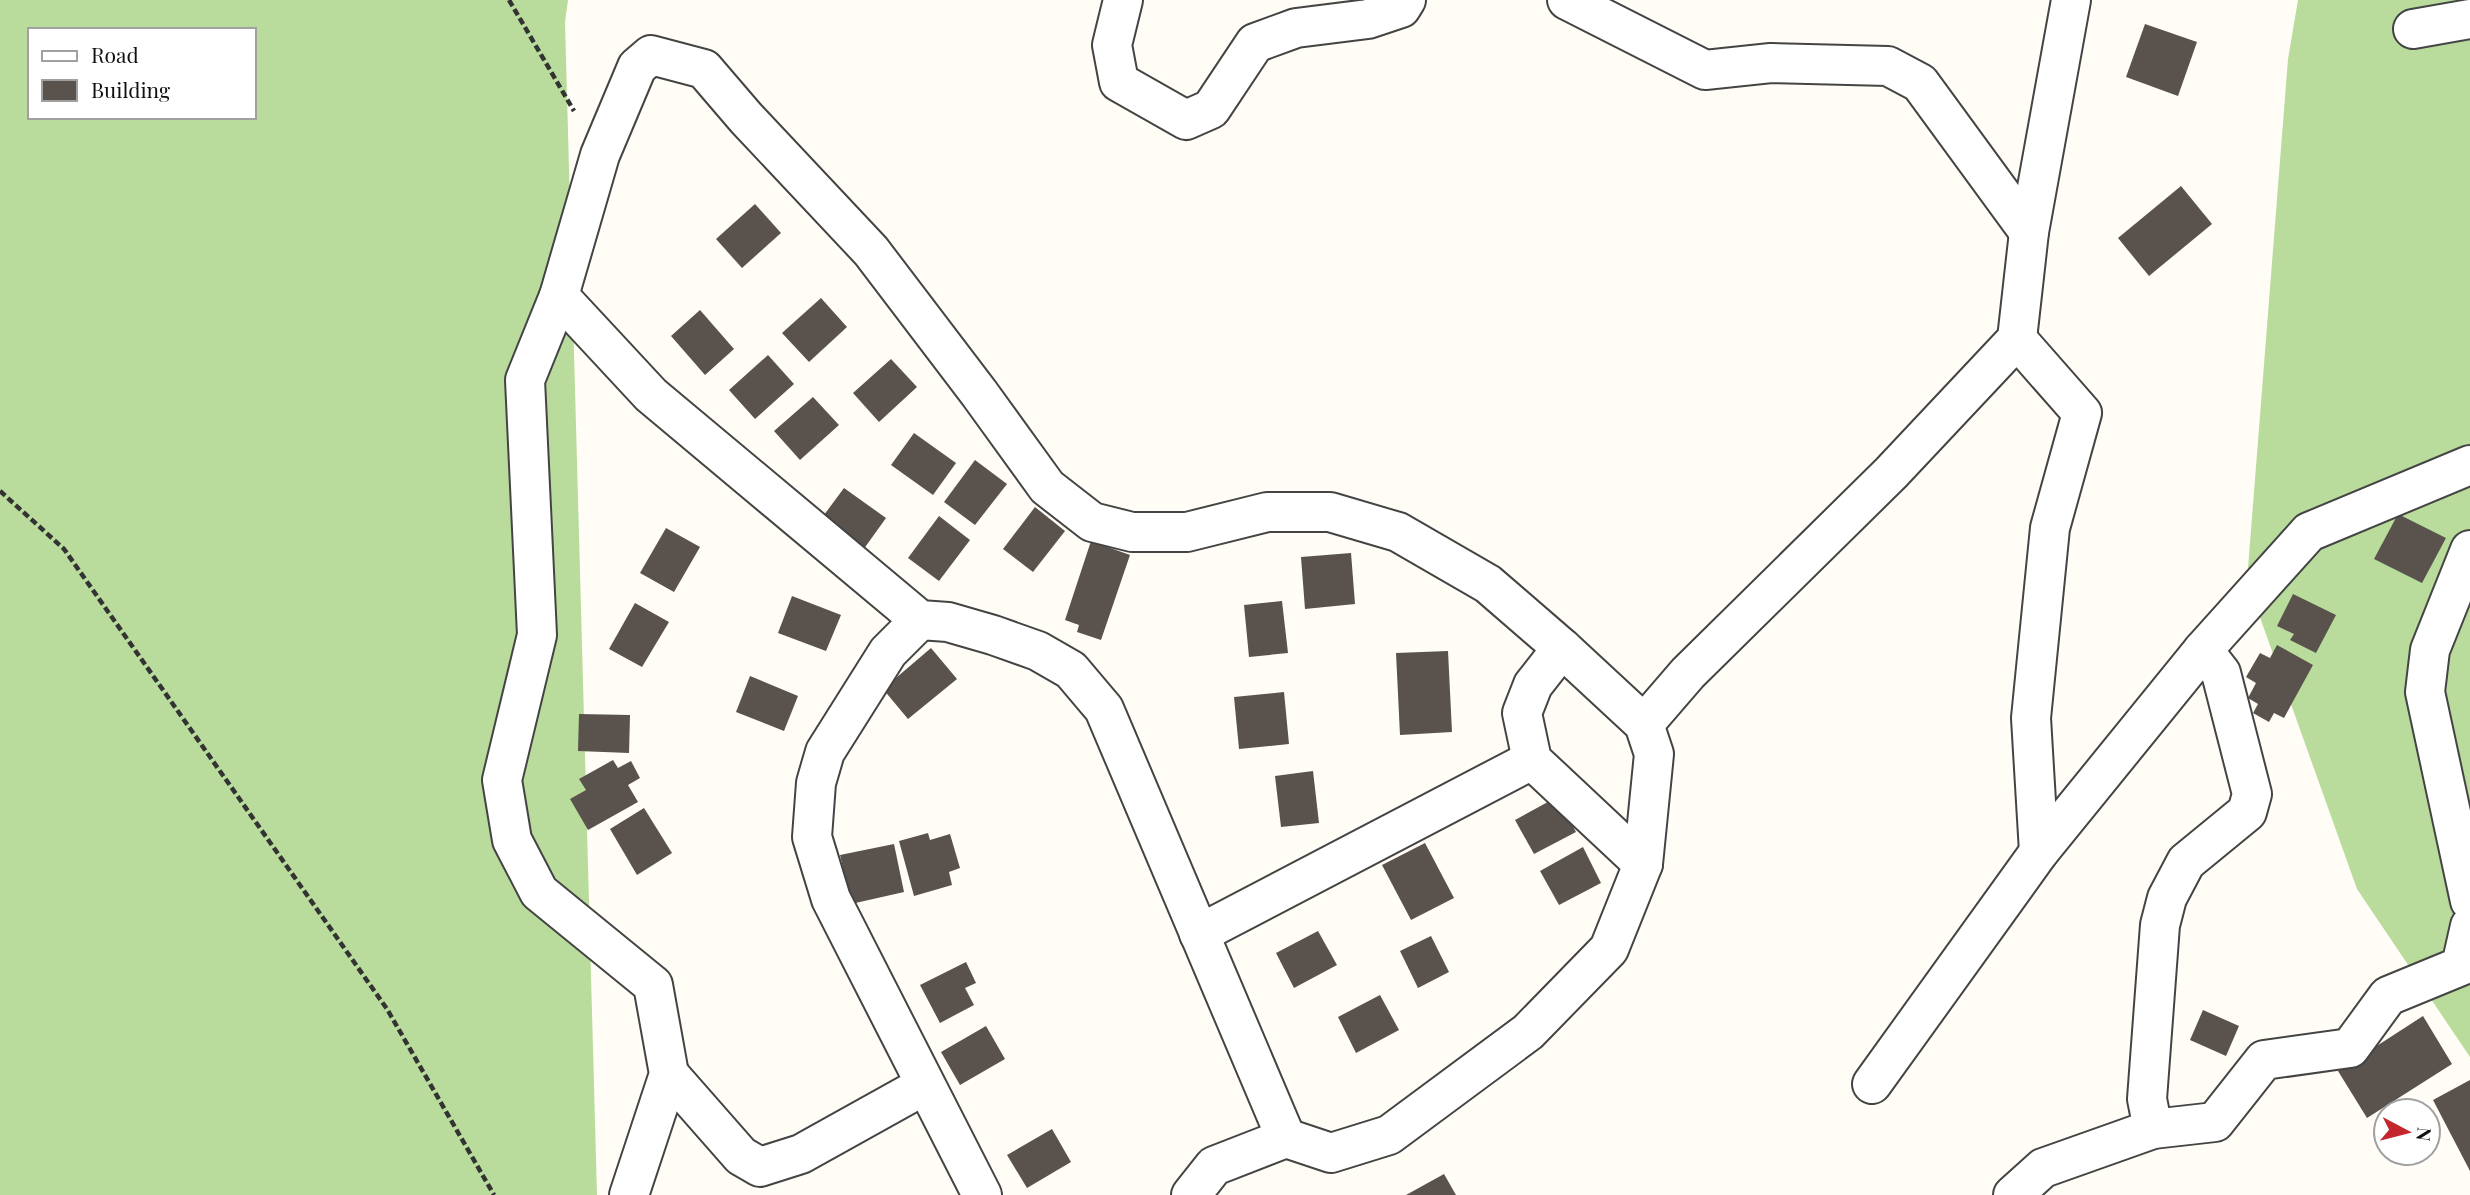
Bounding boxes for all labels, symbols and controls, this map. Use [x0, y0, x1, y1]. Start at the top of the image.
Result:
legend [28, 28, 256, 119]
text: Road [91, 40, 139, 68]
text: Building [91, 75, 170, 103]
north arrow [2372, 1097, 2442, 1167]
text: N [2411, 1126, 2439, 1143]

